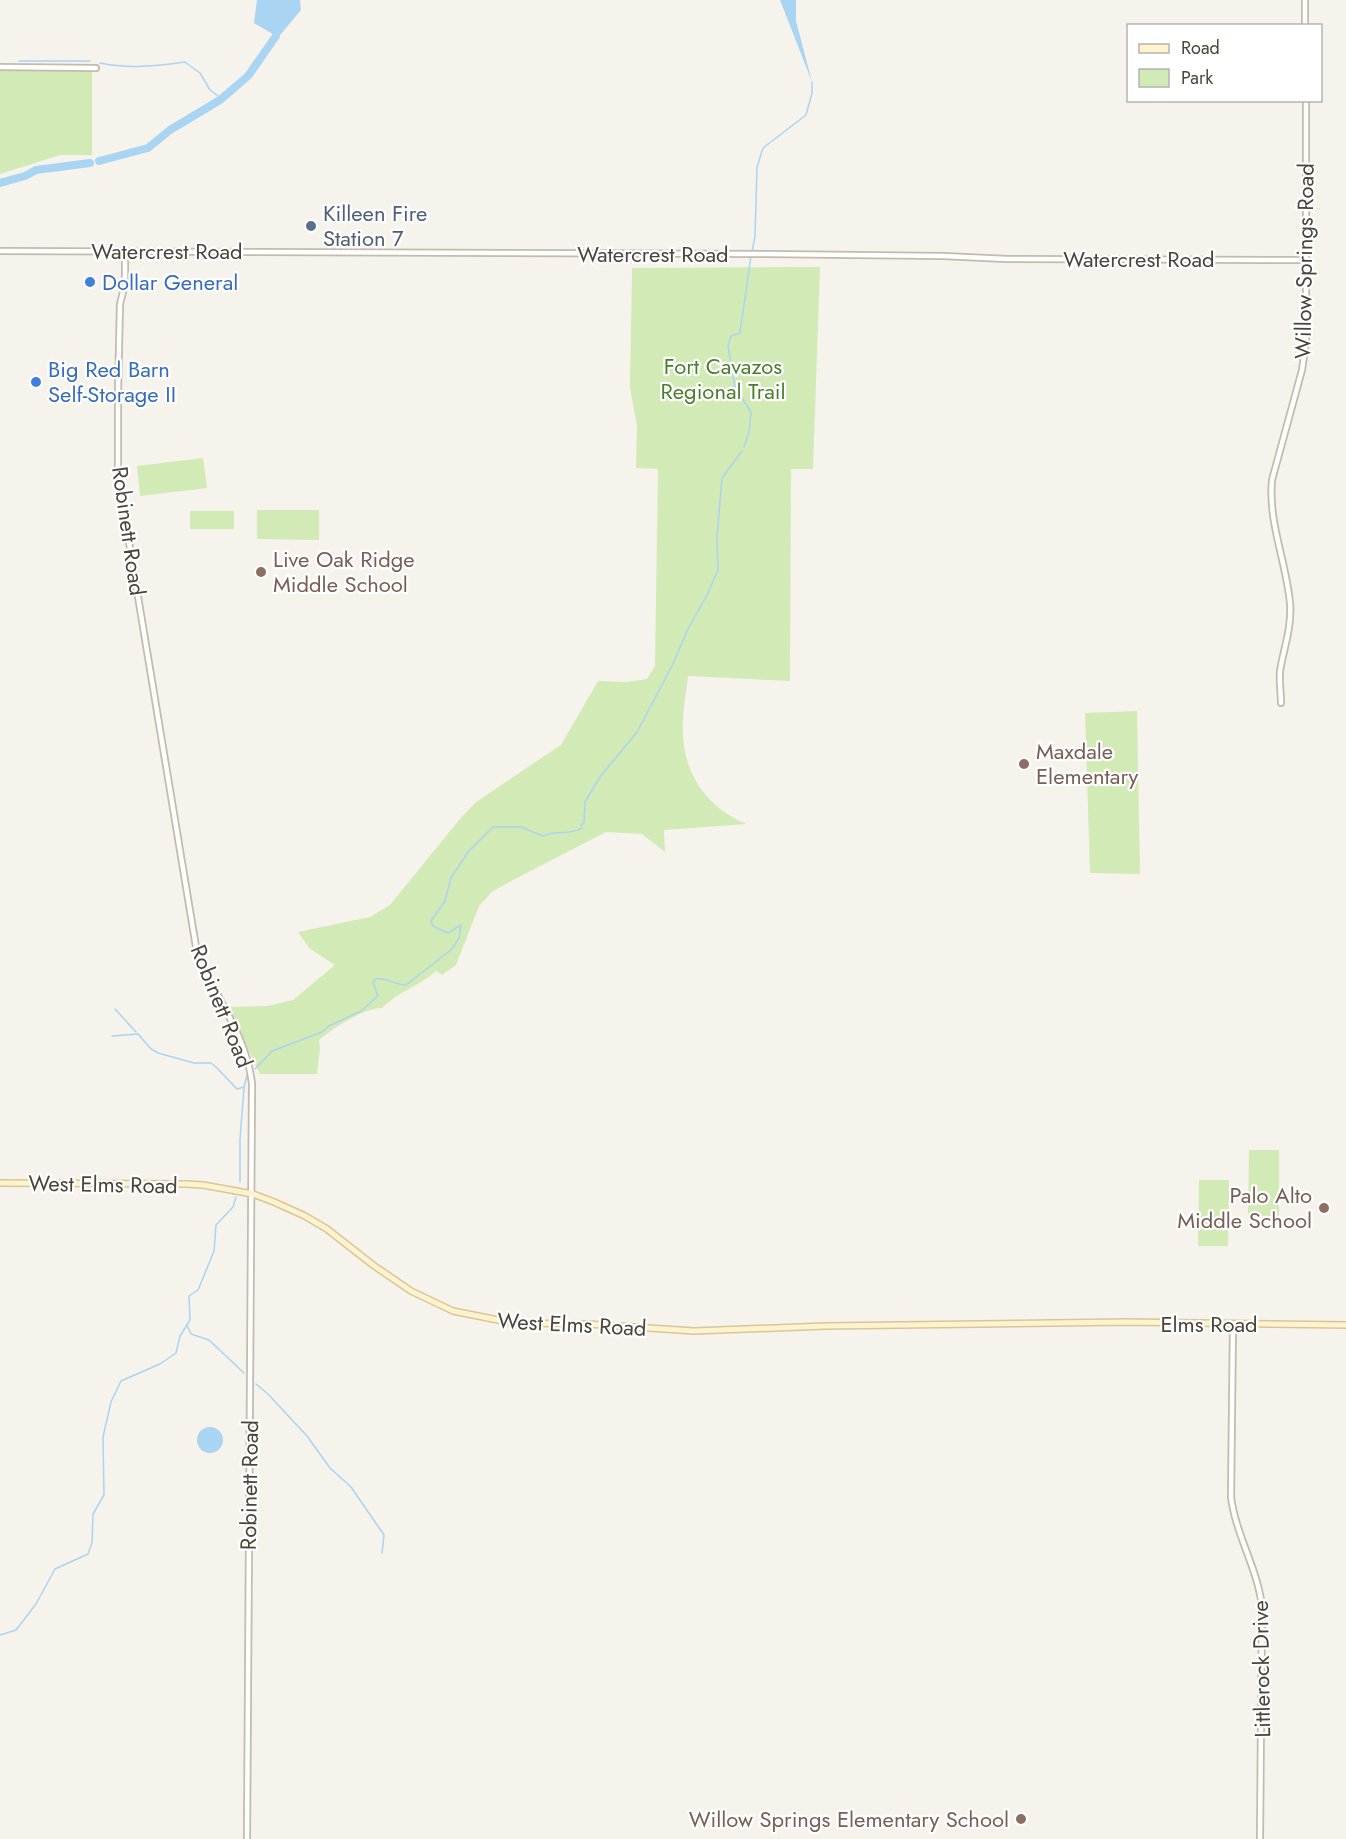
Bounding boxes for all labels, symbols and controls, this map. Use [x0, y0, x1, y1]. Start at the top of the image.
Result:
legend [1127, 24, 1322, 102]
text: Road [1181, 35, 1220, 61]
text: Park [1181, 65, 1213, 91]
street label: Willow Springs Road [1286, 163, 1322, 359]
place label: Killeen Fire Station 7 [323, 197, 427, 254]
marker: Killeen Fire Station 7 [304, 219, 318, 233]
street label: Watercrest Road [91, 235, 243, 267]
street label: Watercrest Road [577, 238, 729, 270]
street label: Watercrest Road [1063, 243, 1215, 275]
place label: Dollar General [102, 266, 238, 298]
marker: Dollar General [83, 275, 97, 289]
park label: Fort Cavazos Regional Trail [660, 350, 786, 407]
place label: Big Red Barn Self-Storage II [48, 353, 176, 410]
marker: Big Red Barn Self-Storage II [29, 375, 43, 389]
street label: Robinett Road [104, 464, 154, 598]
place label: Live Oak Ridge Middle School [273, 543, 415, 600]
marker: Live Oak Ridge Middle School [254, 565, 268, 579]
place label: Maxdale Elementary [1036, 735, 1139, 792]
marker: Maxdale Elementary [1017, 757, 1031, 771]
street label: Robinett Road [183, 940, 261, 1072]
street label: West Elms Road [28, 1167, 178, 1201]
place label: Palo Alto Middle School [1177, 1179, 1312, 1236]
marker: Palo Alto Middle School [1317, 1201, 1331, 1215]
street label: West Elms Road [497, 1304, 647, 1344]
street label: Elms Road [1160, 1308, 1258, 1340]
street label: Robinett Road [232, 1420, 266, 1550]
street label: Littlerock Drive [1244, 1600, 1278, 1738]
place label: Willow Springs Elementary School [689, 1803, 1009, 1835]
marker: Willow Springs Elementary School [1014, 1812, 1028, 1826]

